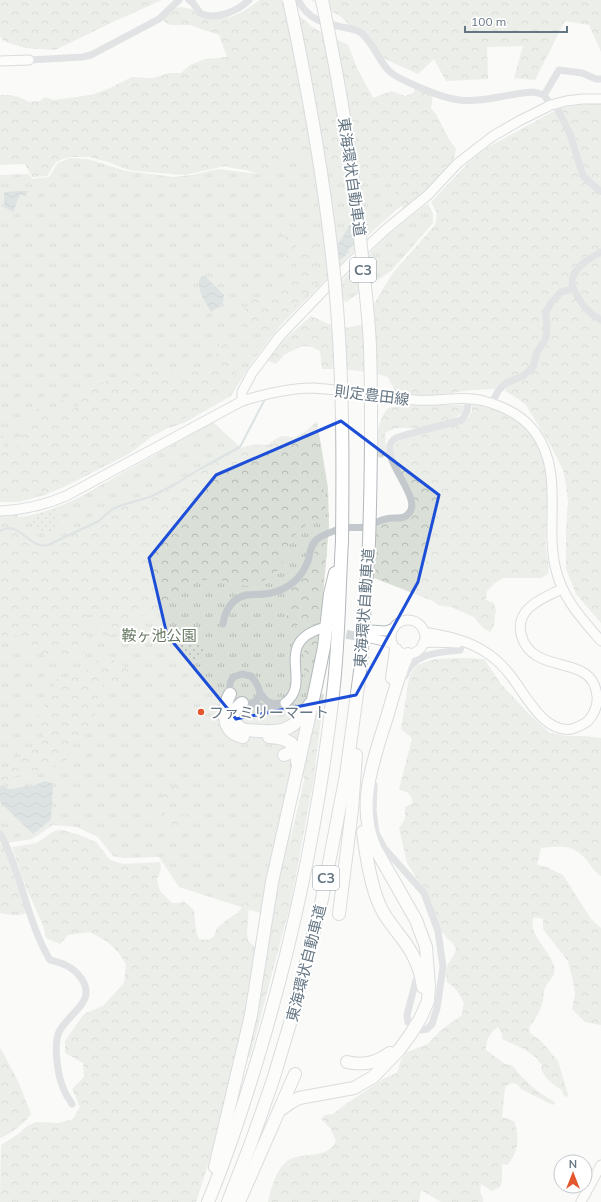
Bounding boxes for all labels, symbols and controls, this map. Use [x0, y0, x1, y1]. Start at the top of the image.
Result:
scale bar [465, 8, 567, 34]
text: 100 m [471, 14, 506, 29]
street label: 東海環状自動車道 [334, 116, 370, 238]
road number: C3 [350, 258, 376, 282]
street label: 則定豊田線 [334, 381, 410, 409]
street label: 東海環状自動車道 [350, 547, 378, 669]
park label: 鞍ヶ池公園 [121, 626, 197, 645]
place label: ファミリーマート [209, 703, 329, 722]
marker: ファミリーマート [196, 707, 206, 717]
road number: C3 [313, 866, 339, 890]
street label: 東海環状自動車道 [282, 902, 330, 1024]
north arrow [553, 1154, 593, 1194]
text: N [569, 1157, 577, 1171]

